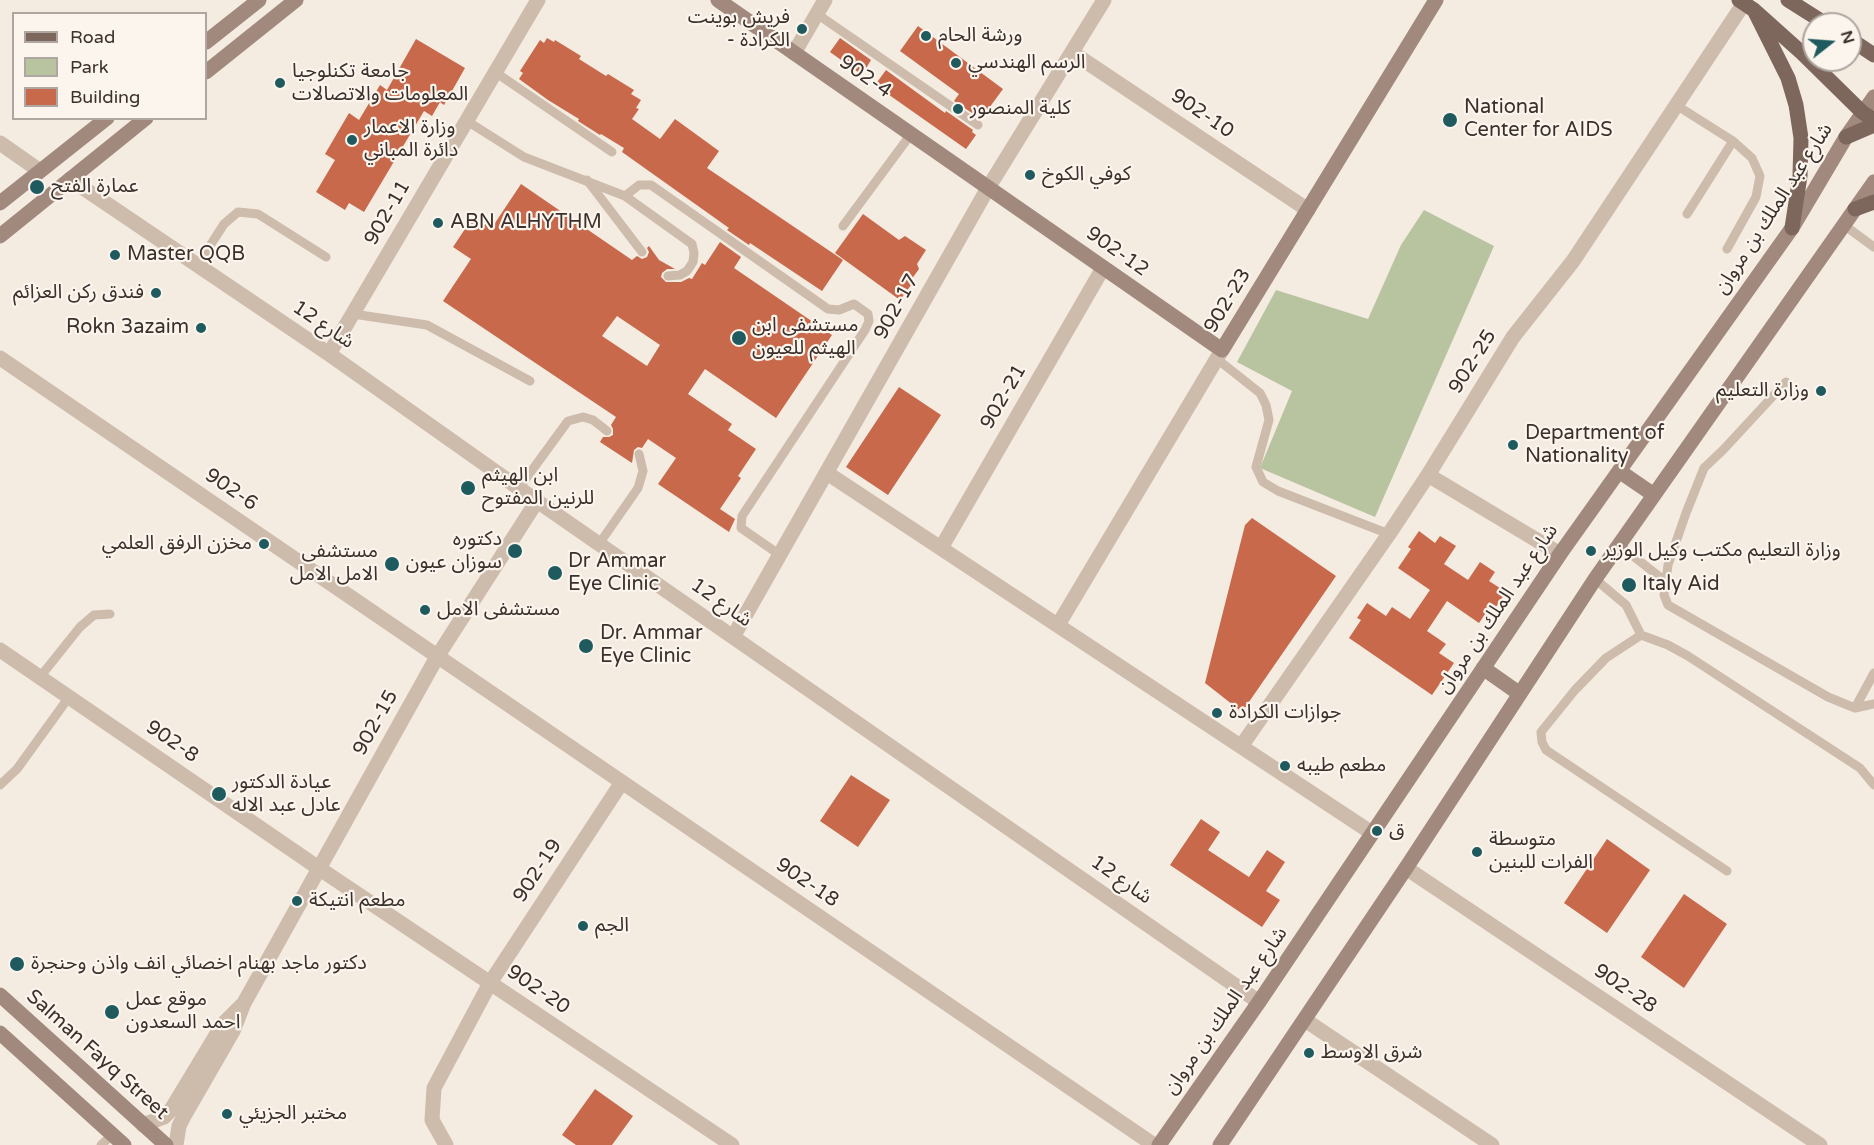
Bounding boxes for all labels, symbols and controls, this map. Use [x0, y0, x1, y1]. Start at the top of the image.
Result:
place label: فريش بوينت - الكرادة [688, 6, 790, 53]
legend [12, 12, 207, 120]
north arrow [1802, 12, 1862, 72]
marker: فريش بوينت - الكرادة [795, 22, 809, 36]
place label: ورشة الحام [938, 24, 1022, 48]
text: Road [70, 26, 115, 48]
text: N [1836, 28, 1859, 46]
marker: ورشة الحام [919, 29, 933, 43]
street label: 902-4 [834, 50, 896, 104]
place label: الرسم الهندسي [968, 51, 1085, 75]
text: Park [70, 56, 108, 78]
marker: الرسم الهندسي [949, 56, 963, 70]
place label: جامعة تكنلوجيا المعلومات والاتصالات [292, 60, 468, 107]
marker: جامعة تكنلوجيا المعلومات والاتصالات [273, 76, 287, 90]
street label: 902-10 [1166, 84, 1238, 144]
text: Building [70, 86, 140, 108]
place label: National Center for AIDS [1464, 96, 1613, 143]
place label: كلية المنصور [970, 97, 1071, 121]
marker: كلية المنصور [951, 102, 965, 116]
marker: National Center for AIDS [1441, 111, 1459, 129]
place label: وزارة الاعمار دائرة المباني [364, 116, 458, 163]
street label: شارع عبد الملك بن مروان [1710, 119, 1838, 299]
marker: وزارة الاعمار دائرة المباني [345, 133, 359, 147]
place label: كوفي الكوخ [1042, 163, 1131, 187]
marker: كوفي الكوخ [1023, 168, 1037, 182]
place label: عمارة الفتح [51, 175, 139, 199]
street label: 902-11 [360, 176, 416, 250]
marker: عمارة الفتح [28, 178, 46, 196]
place label: ABN ALHYTHM [450, 211, 602, 235]
marker: ABN ALHYTHM [431, 216, 445, 230]
street label: 902-12 [1081, 222, 1153, 282]
place label: Master QQB [127, 243, 245, 267]
marker: Master QQB [108, 248, 122, 262]
street label: 902-23 [1199, 264, 1257, 338]
street label: 902-17 [869, 270, 925, 344]
place label: فندق ركن العزائم [13, 281, 144, 305]
marker: فندق ركن العزائم [149, 286, 163, 300]
street label: شارع 12 [288, 296, 358, 354]
place label: مستشفى ابن الهيثم للعيون [752, 314, 859, 361]
place label: Rokn 3azaim [66, 316, 189, 340]
marker: Rokn 3azaim [194, 321, 208, 335]
street label: 902-25 [1444, 326, 1502, 398]
marker: مستشفى ابن الهيثم للعيون [730, 329, 748, 347]
street label: 902-21 [976, 360, 1032, 434]
place label: وزارة التعليم [1716, 379, 1809, 403]
marker: وزارة التعليم [1814, 384, 1828, 398]
place label: Department of Nationality [1525, 422, 1664, 469]
marker: Department of Nationality [1506, 438, 1520, 452]
street label: 902-6 [200, 464, 262, 516]
place label: ابن الهيثم للرنين المفتوح [482, 464, 594, 511]
marker: ابن الهيثم للرنين المفتوح [459, 479, 477, 497]
street label: شارع عبد الملك بن مروان [1432, 520, 1564, 698]
place label: دكتوره سوزان عيون [406, 528, 502, 575]
place label: مخزن الرفق العلمي [102, 532, 252, 556]
marker: مخزن الرفق العلمي [257, 537, 271, 551]
place label: وزارة التعليم مكتب وكيل الوزير [1603, 539, 1841, 563]
place label: مستشفى الامل الامل [290, 540, 378, 587]
marker: دكتوره سوزان عيون [506, 542, 524, 560]
marker: وزارة التعليم مكتب وكيل الوزير [1584, 544, 1598, 558]
place label: Dr Ammar Eye Clinic [568, 550, 666, 597]
marker: مستشفى الامل الامل [383, 555, 401, 573]
marker: Dr Ammar Eye Clinic [546, 564, 564, 582]
street label: شارع 12 [686, 573, 756, 633]
place label: Italy Aid [1642, 573, 1720, 597]
marker: Italy Aid [1620, 576, 1638, 594]
place label: مستشفى الامل [437, 598, 560, 622]
marker: مستشفى الامل [418, 603, 432, 617]
place label: Dr. Ammar Eye Clinic [600, 622, 703, 669]
marker: Dr. Ammar Eye Clinic [577, 637, 595, 655]
street label: 902-15 [348, 686, 404, 760]
place label: جوازات الكرادة [1229, 701, 1342, 725]
marker: جوازات الكرادة [1210, 706, 1224, 720]
street label: 902-8 [141, 716, 203, 768]
place label: مطعم طيبه [1297, 754, 1386, 778]
marker: مطعم طيبه [1278, 759, 1292, 773]
place label: عيادة الدكتور عادل عبد الاله [232, 771, 341, 818]
marker: عيادة الدكتور عادل عبد الاله [210, 785, 228, 803]
place label: ق [1389, 819, 1404, 843]
marker: ق [1370, 824, 1384, 838]
place label: متوسطة الفرات للبنين [1489, 828, 1593, 875]
street label: 902-19 [509, 835, 567, 907]
marker: متوسطة الفرات للبنين [1470, 845, 1484, 859]
street label: شارع 12 [1086, 850, 1156, 910]
street label: 902-18 [771, 853, 843, 913]
place label: مطعم انتيكة [309, 889, 405, 913]
marker: مطعم انتيكة [290, 894, 304, 908]
place label: الجم [595, 914, 629, 938]
marker: الجم [576, 919, 590, 933]
street label: شارع عبد الملك بن مروان [1159, 923, 1293, 1099]
place label: دكتور ماجد بهنام اخصائي انف واذن وحنجرة [31, 952, 367, 976]
marker: دكتور ماجد بهنام اخصائي انف واذن وحنجرة [8, 955, 26, 973]
street label: 902-28 [1589, 959, 1661, 1019]
street label: 902-20 [502, 960, 574, 1020]
street label: Salman Fayq Street [21, 985, 173, 1125]
place label: موقع عمل احمد السعدون [126, 988, 241, 1035]
marker: موقع عمل احمد السعدون [103, 1003, 121, 1021]
place label: شرق الاوسط [1321, 1041, 1422, 1065]
marker: شرق الاوسط [1302, 1046, 1316, 1060]
place label: مختبر الجزيئي [239, 1102, 347, 1126]
marker: مختبر الجزيئي [220, 1107, 234, 1121]

